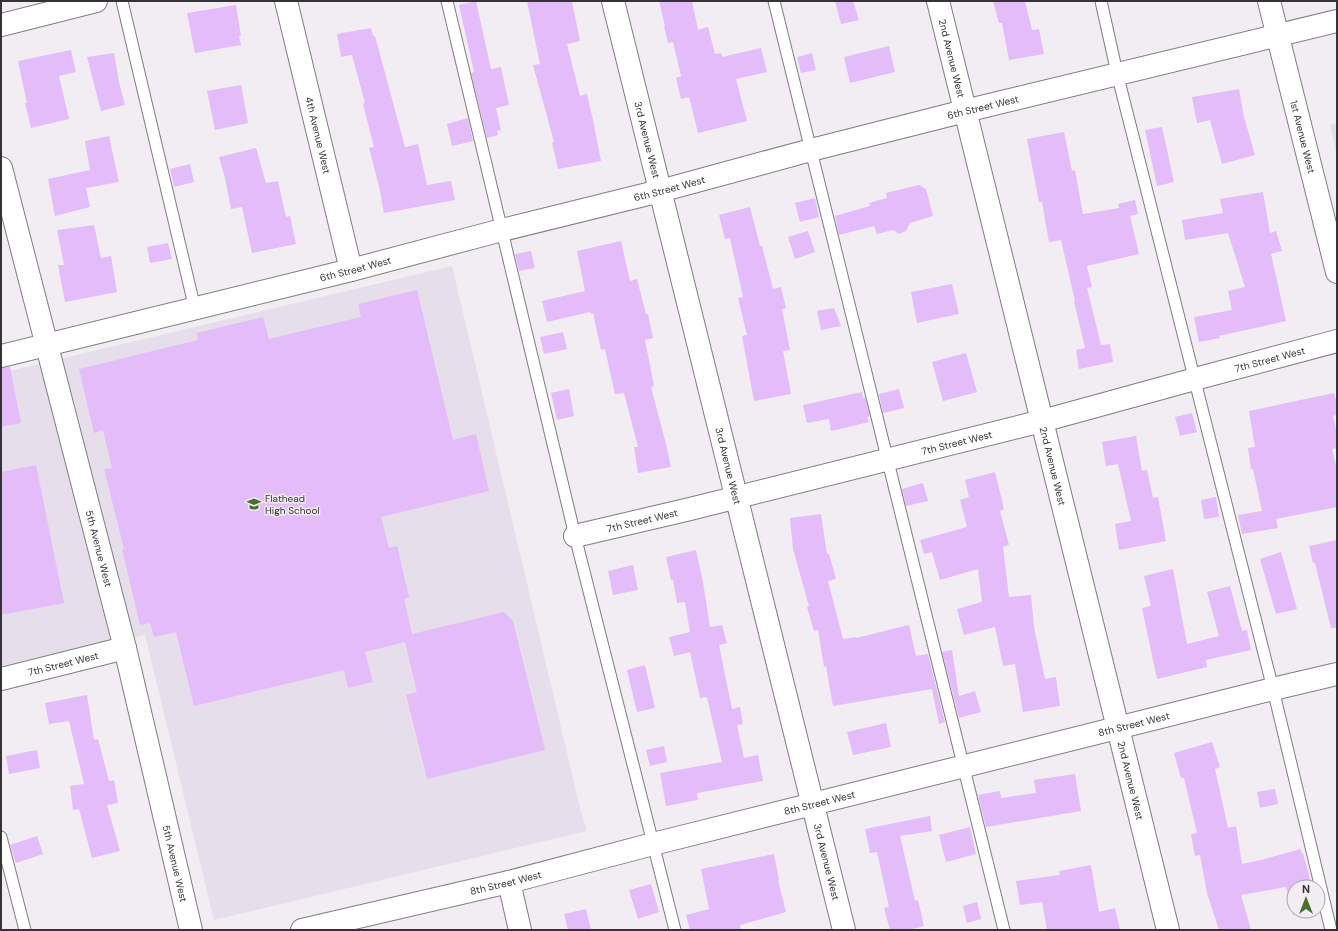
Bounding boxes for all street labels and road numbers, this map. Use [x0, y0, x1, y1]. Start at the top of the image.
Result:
street label: 2nd Avenue West [936, 18, 968, 99]
street label: 6th Street West [946, 92, 1020, 122]
street label: 4th Avenue West [303, 95, 334, 175]
street label: 1st Avenue West [1288, 99, 1319, 175]
street label: 3rd Avenue West [632, 100, 663, 180]
street label: 6th Street West [632, 173, 706, 204]
street label: 6th Street West [318, 253, 393, 284]
street label: 7th Street West [1233, 343, 1306, 375]
street label: 2nd Avenue West [1037, 425, 1069, 507]
street label: 3rd Avenue West [713, 426, 744, 506]
street label: 7th Street West [920, 427, 993, 457]
street label: 7th Street West [605, 506, 679, 535]
street label: 5th Avenue West [83, 509, 115, 588]
street label: 7th Street West [26, 648, 100, 679]
street label: 8th Street West [1097, 709, 1171, 739]
street label: 2nd Avenue West [1115, 740, 1147, 821]
street label: 8th Street West [782, 787, 857, 818]
street label: 3rd Avenue West [811, 822, 843, 902]
street label: 5th Avenue West [160, 824, 191, 903]
street label: 8th Street West [469, 867, 543, 897]

